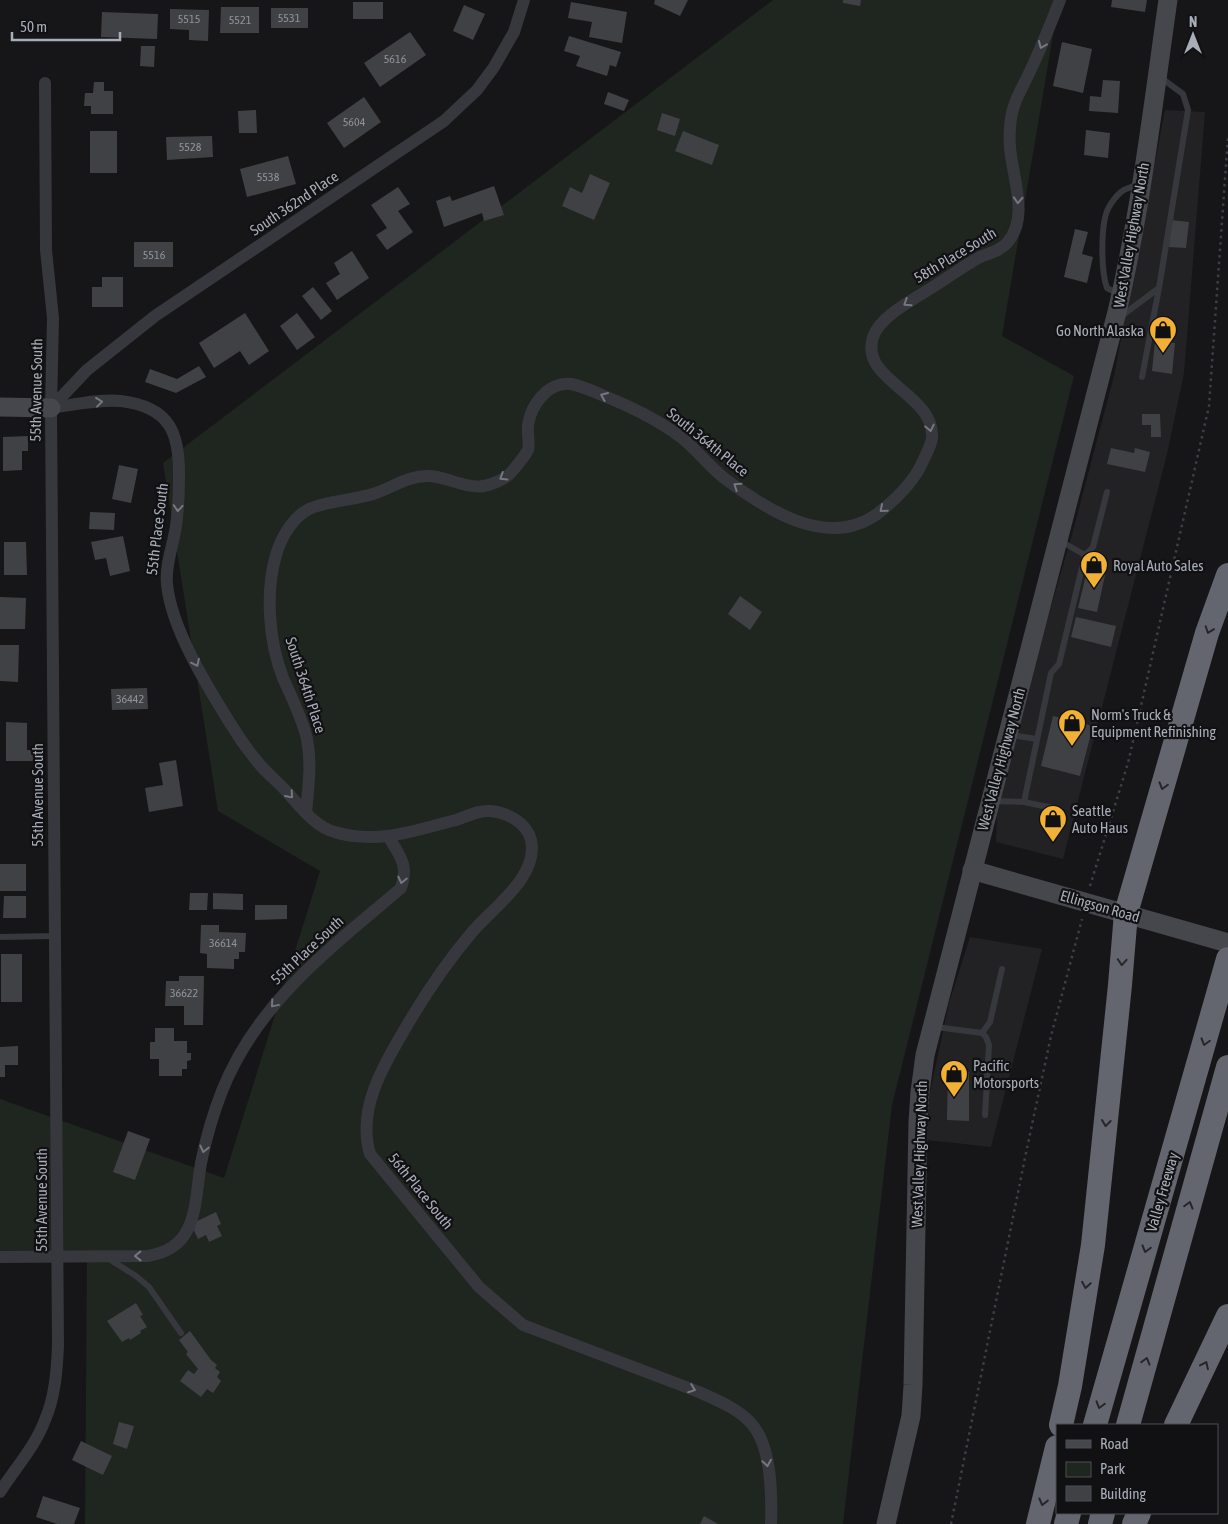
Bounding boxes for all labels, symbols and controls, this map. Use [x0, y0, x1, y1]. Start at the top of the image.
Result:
scale bar [12, 10, 120, 42]
north arrow [1168, 10, 1218, 60]
house number: 5531 [278, 11, 301, 25]
house number: 5515 [178, 12, 200, 26]
house number: 5521 [229, 13, 252, 27]
text: N [1189, 14, 1197, 30]
text: 50 m [20, 18, 47, 35]
one-way arrow [1037, 40, 1048, 49]
house number: 5616 [384, 52, 407, 66]
house number: 5604 [343, 115, 366, 129]
house number: 5528 [179, 140, 202, 154]
street label: West Valley Highway North [1110, 161, 1152, 309]
street label: South 362nd Place [247, 167, 341, 239]
house number: 5538 [257, 170, 280, 184]
one-way arrow [1012, 197, 1023, 205]
street label: 58th Place South [911, 224, 999, 286]
house number: 5516 [143, 248, 166, 262]
one-way arrow [904, 297, 913, 307]
shop icon: Go North Alaska [1148, 315, 1178, 354]
place label: Go North Alaska [1056, 322, 1144, 339]
street label: 55th Avenue South [27, 338, 45, 442]
one-way arrow [600, 391, 609, 402]
one-way arrow [95, 397, 103, 408]
street label: South 364th Place [664, 404, 752, 480]
one-way arrow [924, 424, 935, 433]
one-way arrow [499, 470, 508, 480]
street label: 55th Place South [143, 482, 171, 576]
one-way arrow [733, 483, 743, 492]
one-way arrow [880, 503, 889, 512]
one-way arrow [172, 504, 183, 512]
shop icon: Royal Auto Sales [1079, 550, 1109, 589]
place label: Royal Auto Sales [1113, 557, 1204, 574]
one-way arrow [1204, 625, 1214, 634]
street label: South 364th Place [283, 635, 330, 735]
one-way arrow [190, 658, 200, 667]
street label: West Valley Highway North [974, 686, 1028, 832]
house number: 36442 [116, 692, 144, 706]
place label: Norm's Truck & Equipment Refinishing [1091, 706, 1216, 740]
shop icon: Norm's Truck & Equipment Refinishing [1057, 708, 1087, 747]
street label: 55th Avenue South [29, 743, 46, 847]
one-way arrow [1158, 782, 1168, 790]
one-way arrow [284, 789, 293, 798]
place label: Seattle Auto Haus [1072, 802, 1128, 836]
shop icon: Seattle Auto Haus [1038, 804, 1068, 843]
one-way arrow [397, 876, 408, 885]
street label: Ellingson Road [1058, 887, 1142, 925]
street label: 55th Place South [267, 912, 347, 988]
house number: 36614 [209, 936, 237, 950]
one-way arrow [1117, 958, 1128, 966]
house number: 36622 [170, 986, 198, 1000]
one-way arrow [271, 999, 280, 1008]
one-way arrow [1200, 1038, 1210, 1046]
place label: Pacific Motorsports [973, 1057, 1039, 1091]
shop icon: Pacific Motorsports [939, 1059, 969, 1098]
street label: West Valley Highway North [908, 1080, 930, 1228]
one-way arrow [1101, 1120, 1112, 1128]
one-way arrow [199, 1145, 210, 1154]
street label: 55th Avenue South [33, 1148, 50, 1252]
street label: 56th Place South [385, 1150, 457, 1232]
street label: Valley Freeway [1143, 1150, 1181, 1234]
one-way arrow [1184, 1201, 1194, 1210]
one-way arrow [1141, 1245, 1151, 1253]
one-way arrow [134, 1251, 142, 1261]
one-way arrow [1082, 1280, 1092, 1289]
one-way arrow [1140, 1358, 1150, 1366]
one-way arrow [1198, 1361, 1209, 1370]
one-way arrow [687, 1383, 695, 1393]
one-way arrow [1096, 1401, 1106, 1409]
legend [1056, 1424, 1218, 1514]
text: Road [1100, 1435, 1129, 1452]
one-way arrow [761, 1459, 772, 1467]
text: Park [1100, 1460, 1125, 1477]
text: Building [1100, 1485, 1146, 1502]
one-way arrow [1038, 1498, 1049, 1507]

